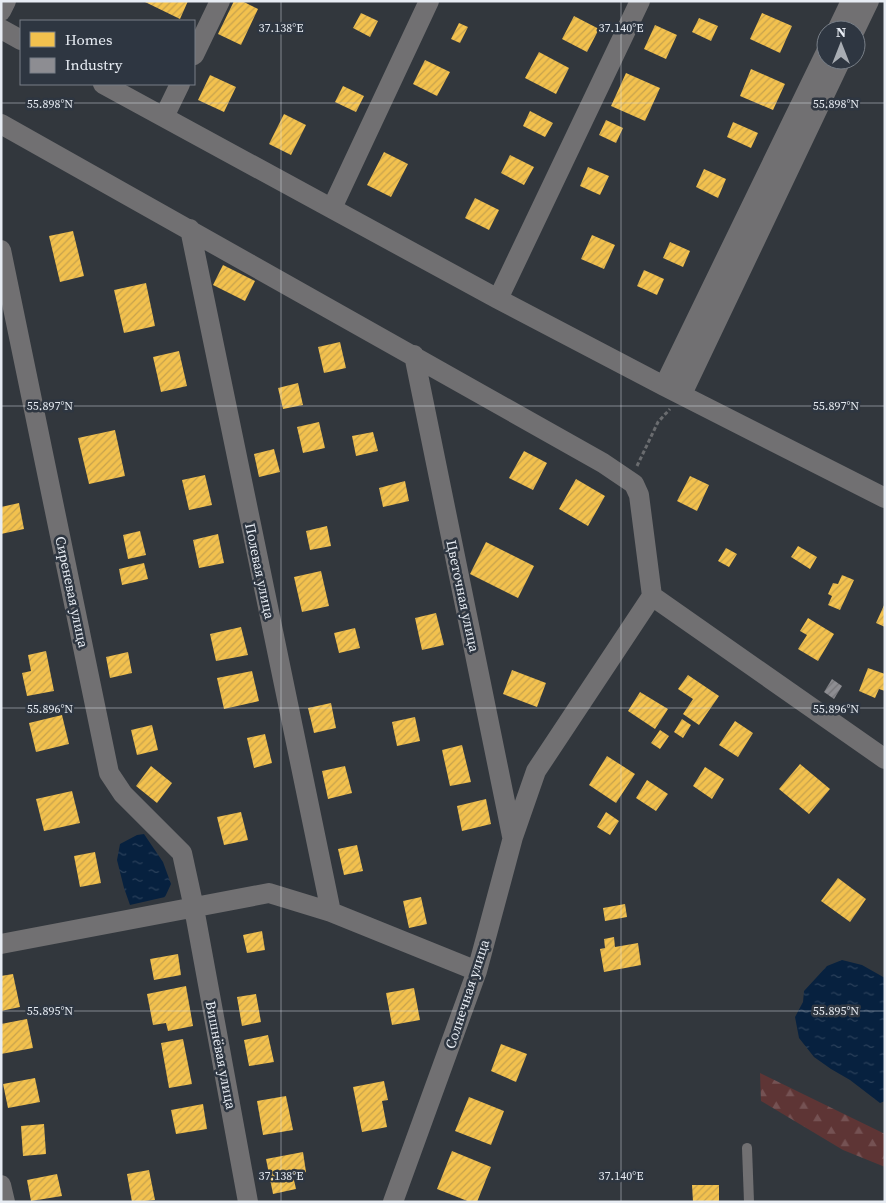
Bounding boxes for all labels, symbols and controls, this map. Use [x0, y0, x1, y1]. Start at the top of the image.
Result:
legend [20, 20, 195, 85]
text: 37.138°E [259, 20, 303, 36]
text: 37.140°E [599, 20, 643, 36]
north arrow [816, 20, 866, 70]
text: N [836, 22, 846, 42]
text: Homes [65, 29, 112, 50]
text: Industry [65, 54, 123, 75]
text: 55.898°N [27, 96, 73, 112]
text: 55.898°N [813, 96, 859, 112]
text: 55.897°N [27, 398, 73, 414]
text: 55.897°N [813, 398, 859, 414]
street label: Полевая улица [240, 521, 280, 622]
street label: Сиреневая улица [50, 534, 94, 650]
street label: Цветочная улица [441, 538, 485, 655]
text: 55.896°N [27, 701, 73, 717]
text: 55.896°N [813, 701, 859, 717]
street label: Солнечная улица [440, 936, 494, 1051]
street label: Вишнёвая улица [201, 999, 241, 1112]
text: 55.895°N [27, 1003, 73, 1019]
text: 55.895°N [813, 1003, 859, 1019]
text: 37.138°E [259, 1168, 303, 1184]
text: 37.140°E [599, 1168, 643, 1184]

